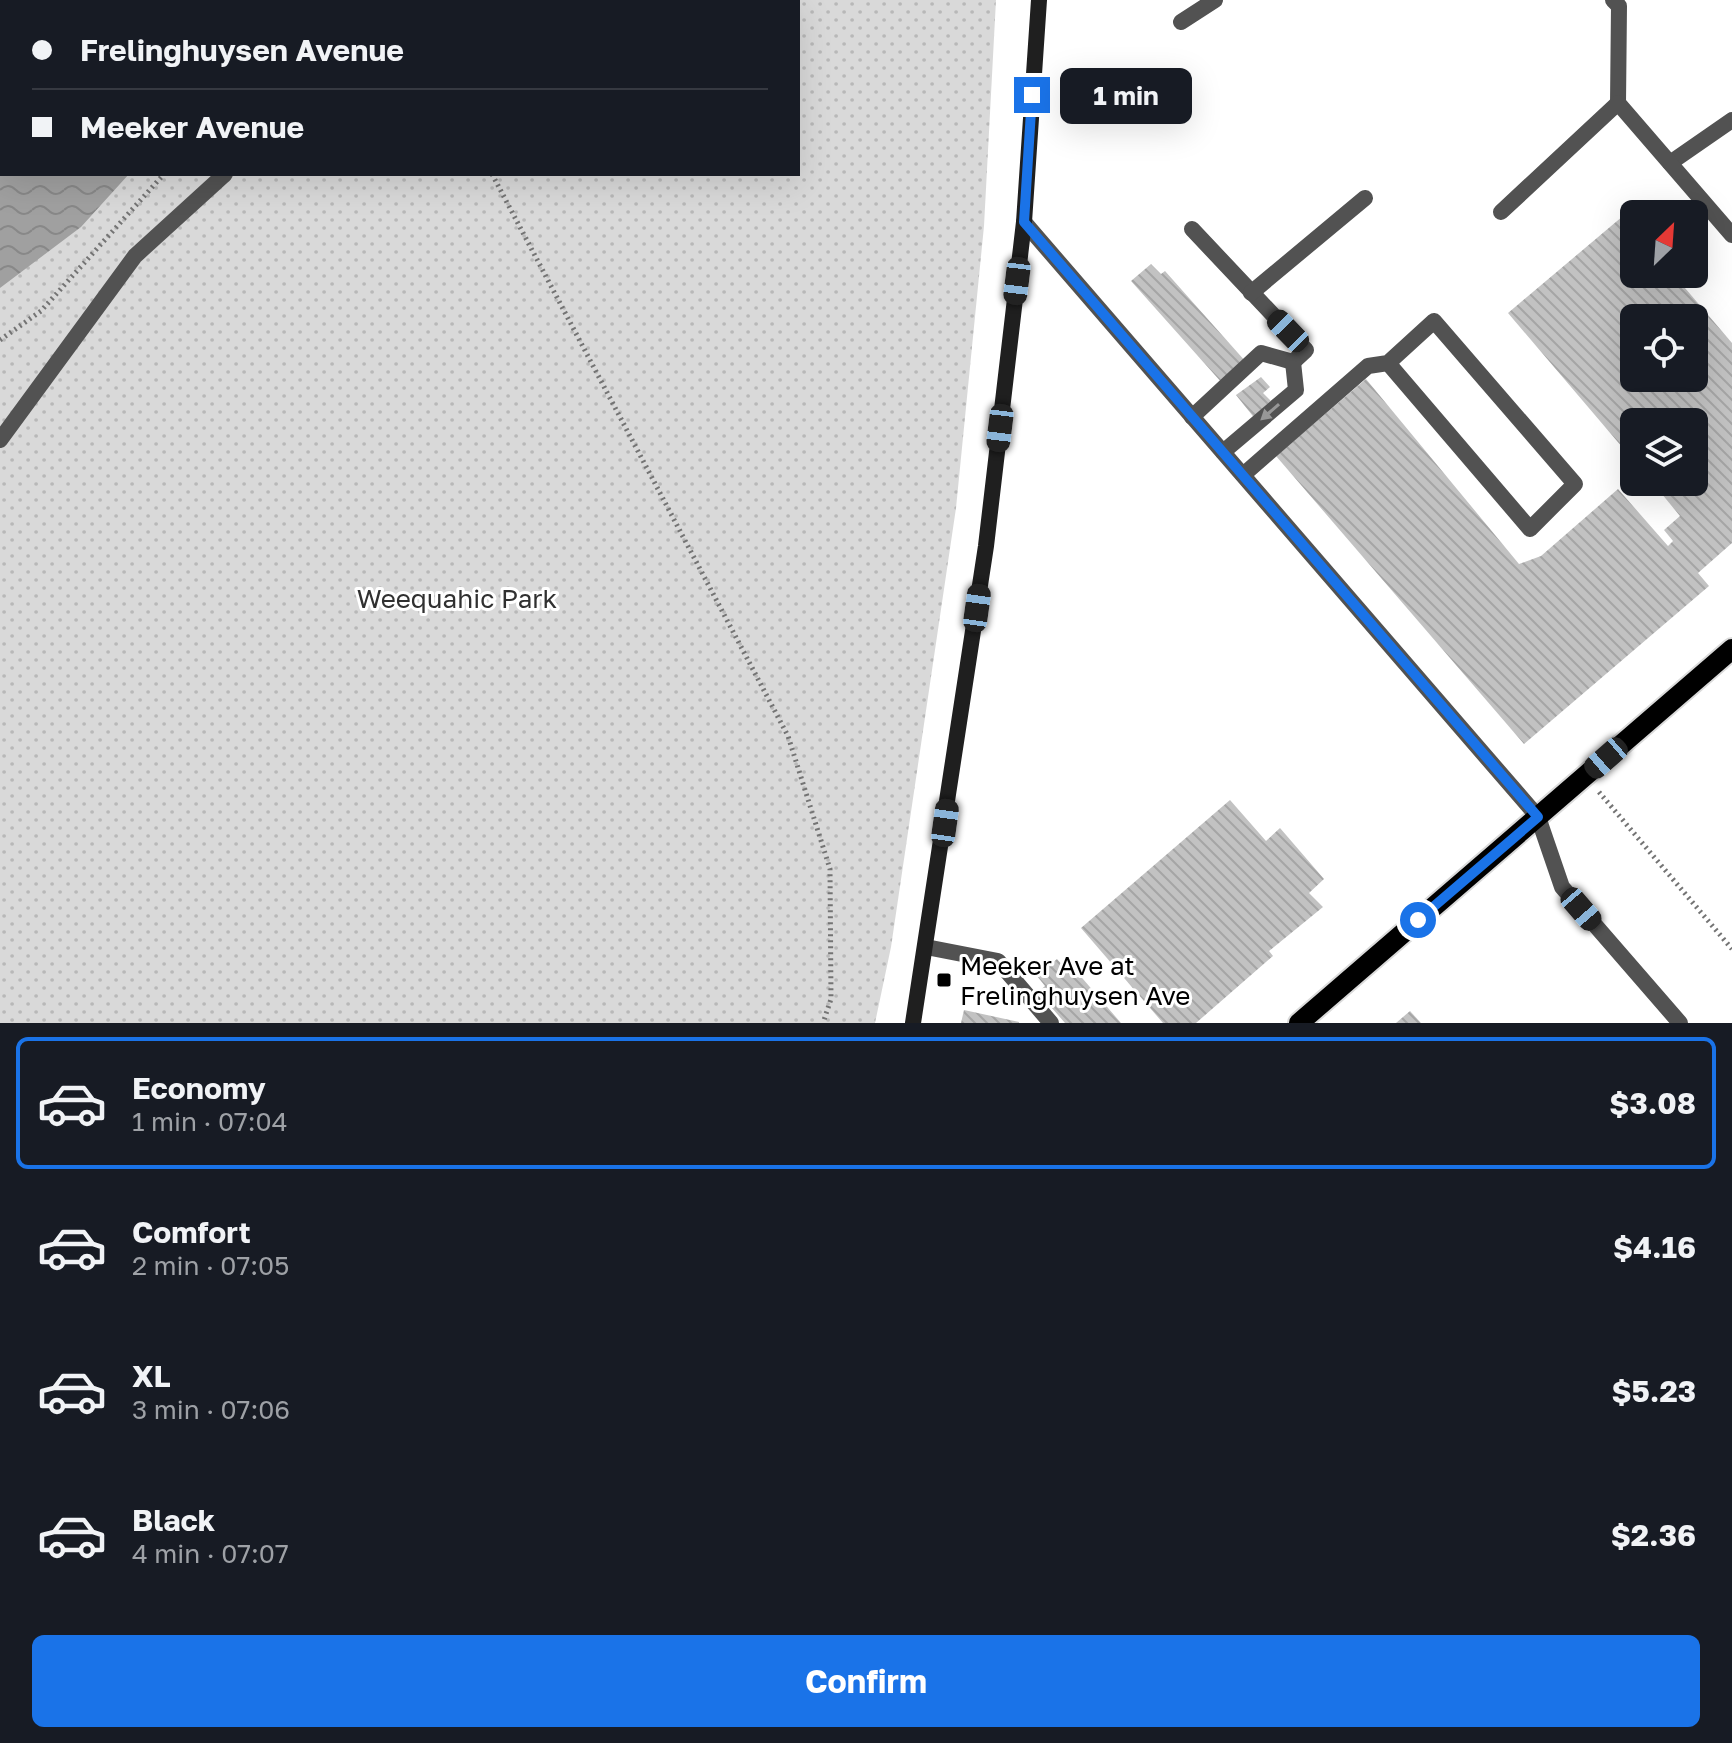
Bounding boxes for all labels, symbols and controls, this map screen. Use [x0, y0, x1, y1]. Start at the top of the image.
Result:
text: Frelinghuysen Avenue [80, 32, 404, 68]
callout: 1 min [1060, 67, 1192, 123]
route end [1014, 77, 1050, 113]
text: 1 min [1093, 80, 1159, 111]
text: Meeker Avenue [80, 109, 304, 145]
north arrow [1620, 200, 1708, 288]
map controls [1620, 200, 1708, 496]
car [1002, 256, 1032, 306]
button: locate [1620, 304, 1708, 392]
car [1263, 305, 1313, 357]
car [985, 403, 1015, 453]
one-way arrow [1261, 403, 1281, 420]
button: layers [1620, 408, 1708, 496]
park label: Weequahic Park [357, 583, 558, 614]
car [962, 583, 992, 633]
car [1580, 733, 1632, 783]
car [930, 798, 960, 848]
car [1556, 883, 1606, 935]
route start [1400, 902, 1436, 938]
place label: Meeker Ave at Frelinghuysen Ave [960, 950, 1190, 1011]
marker: Meeker Ave at Frelinghuysen Ave [935, 971, 953, 989]
icon: car [36, 1067, 108, 1139]
text: Economy [132, 1070, 266, 1106]
text: $3.08 [1609, 1085, 1696, 1121]
text: 1 min · 07:04 [132, 1106, 288, 1137]
icon: car [36, 1211, 108, 1283]
text: Comfort [132, 1214, 251, 1250]
text: $4.16 [1613, 1229, 1696, 1265]
text: 2 min · 07:05 [132, 1250, 289, 1281]
icon: car [36, 1355, 108, 1427]
text: XL [132, 1358, 171, 1394]
text: $5.23 [1611, 1373, 1696, 1409]
text: 3 min · 07:06 [132, 1394, 290, 1425]
icon: car [36, 1499, 108, 1571]
text: Black [132, 1502, 215, 1538]
text: $2.36 [1611, 1517, 1696, 1553]
text: 4 min · 07:07 [132, 1538, 289, 1569]
button: Confirm [32, 1635, 1700, 1727]

